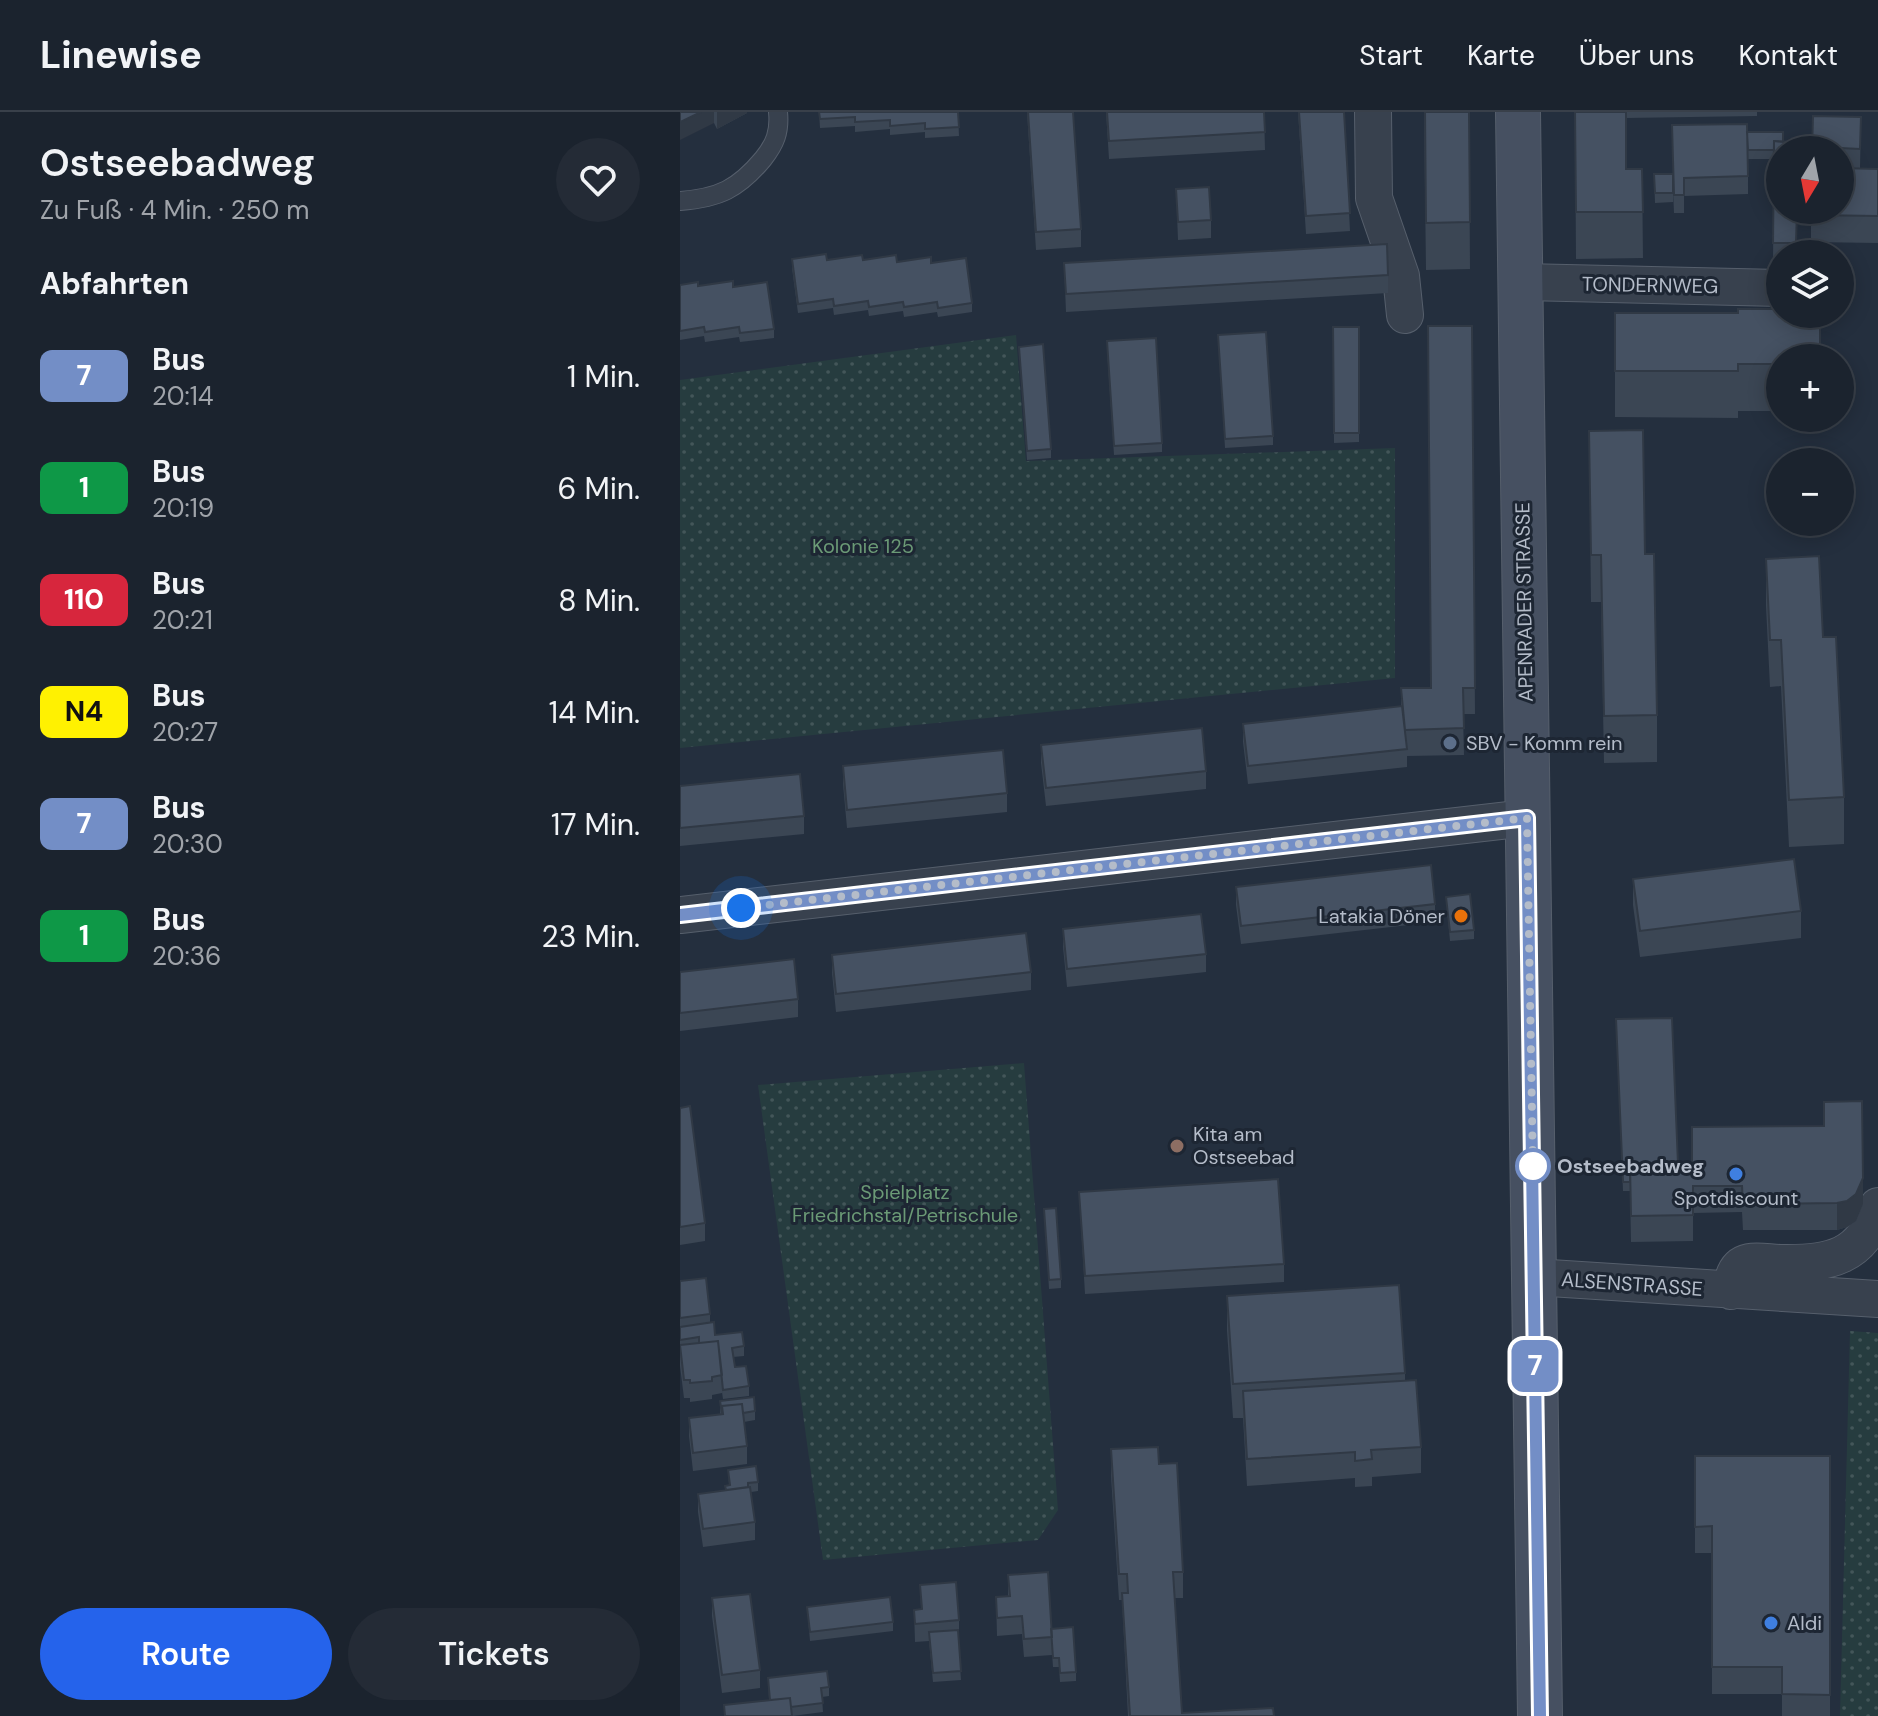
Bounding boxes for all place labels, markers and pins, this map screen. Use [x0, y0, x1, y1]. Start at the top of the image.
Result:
place label: SBV - Komm rein [1466, 730, 1623, 756]
marker: SBV - Komm rein [1441, 734, 1459, 752]
place label: Latakia Döner [1318, 903, 1445, 929]
marker: Latakia Döner [1452, 907, 1470, 925]
place label: Kita am Ostseebad [1193, 1121, 1295, 1170]
marker: Kita am Ostseebad [1168, 1137, 1186, 1155]
marker: Ostseebadweg [1516, 1149, 1550, 1183]
place label: Ostseebadweg [1557, 1153, 1704, 1179]
marker: Spotdiscount [1727, 1165, 1745, 1183]
place label: Spotdiscount [1674, 1185, 1798, 1211]
place label: Aldi [1787, 1610, 1822, 1636]
marker: Aldi [1762, 1614, 1780, 1632]

